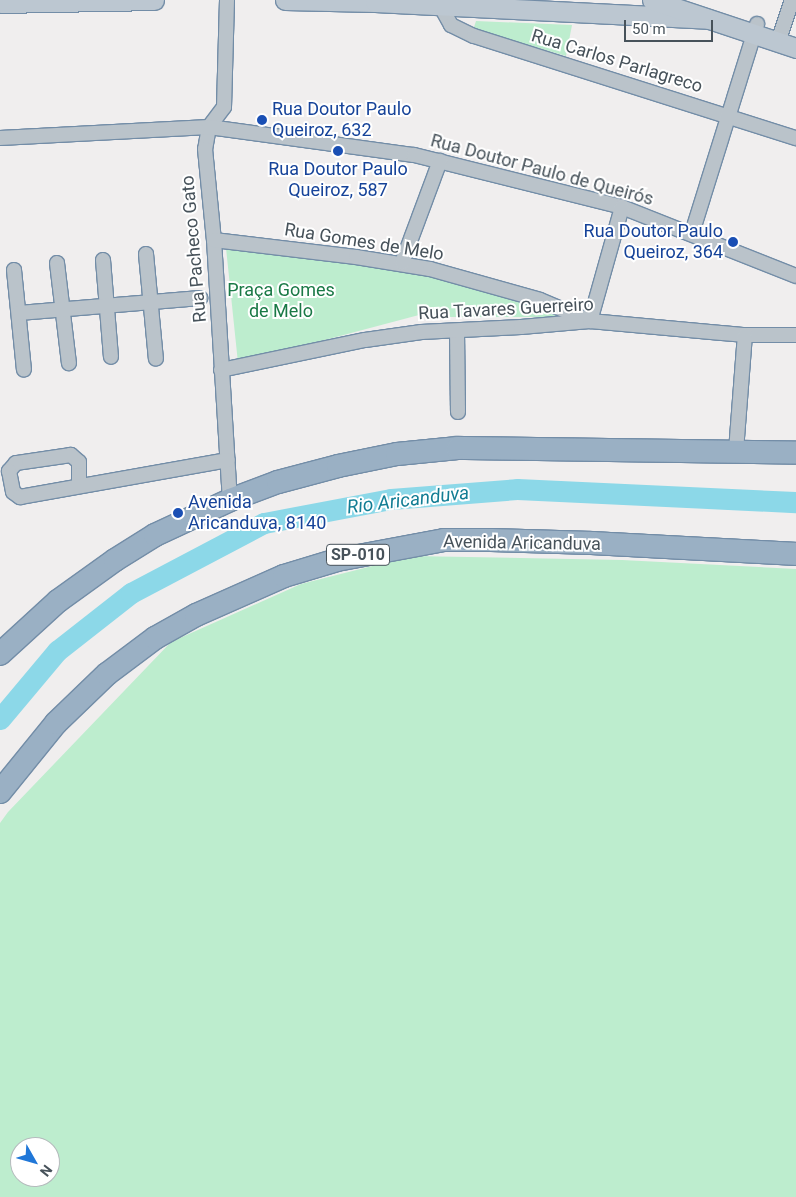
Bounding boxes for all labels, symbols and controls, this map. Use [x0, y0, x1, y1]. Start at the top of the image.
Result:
scale bar [626, 10, 715, 42]
text: 50 m [632, 20, 666, 38]
street label: Rua Carlos Parlagreco [529, 25, 705, 97]
place label: Rua Doutor Paulo Queiroz, 632 [272, 99, 411, 142]
marker: Rua Doutor Paulo Queiroz, 632 [256, 114, 268, 126]
street label: Rua Doutor Paulo de Queirós [428, 130, 656, 210]
marker: Rua Doutor Paulo Queiroz, 587 [332, 145, 344, 157]
place label: Rua Doutor Paulo Queiroz, 587 [268, 159, 408, 202]
street label: Rua Pacheco Gato [177, 175, 211, 323]
street label: Rua Gomes de Melo [283, 219, 445, 265]
place label: Rua Doutor Paulo Queiroz, 364 [584, 221, 723, 264]
marker: Rua Doutor Paulo Queiroz, 364 [727, 236, 739, 248]
park label: Praça Gomes de Melo [227, 280, 335, 322]
street label: Rua Tavares Guerreiro [417, 294, 595, 324]
water label: Rio Aricanduva [346, 481, 470, 519]
place label: Avenida Aricanduva, 8140 [188, 492, 326, 534]
marker: Avenida Aricanduva, 8140 [172, 507, 184, 519]
street label: Avenida Aricanduva [443, 531, 601, 555]
road number: SP-010 [326, 542, 390, 568]
north arrow [10, 1137, 60, 1187]
text: N [37, 1162, 55, 1179]

